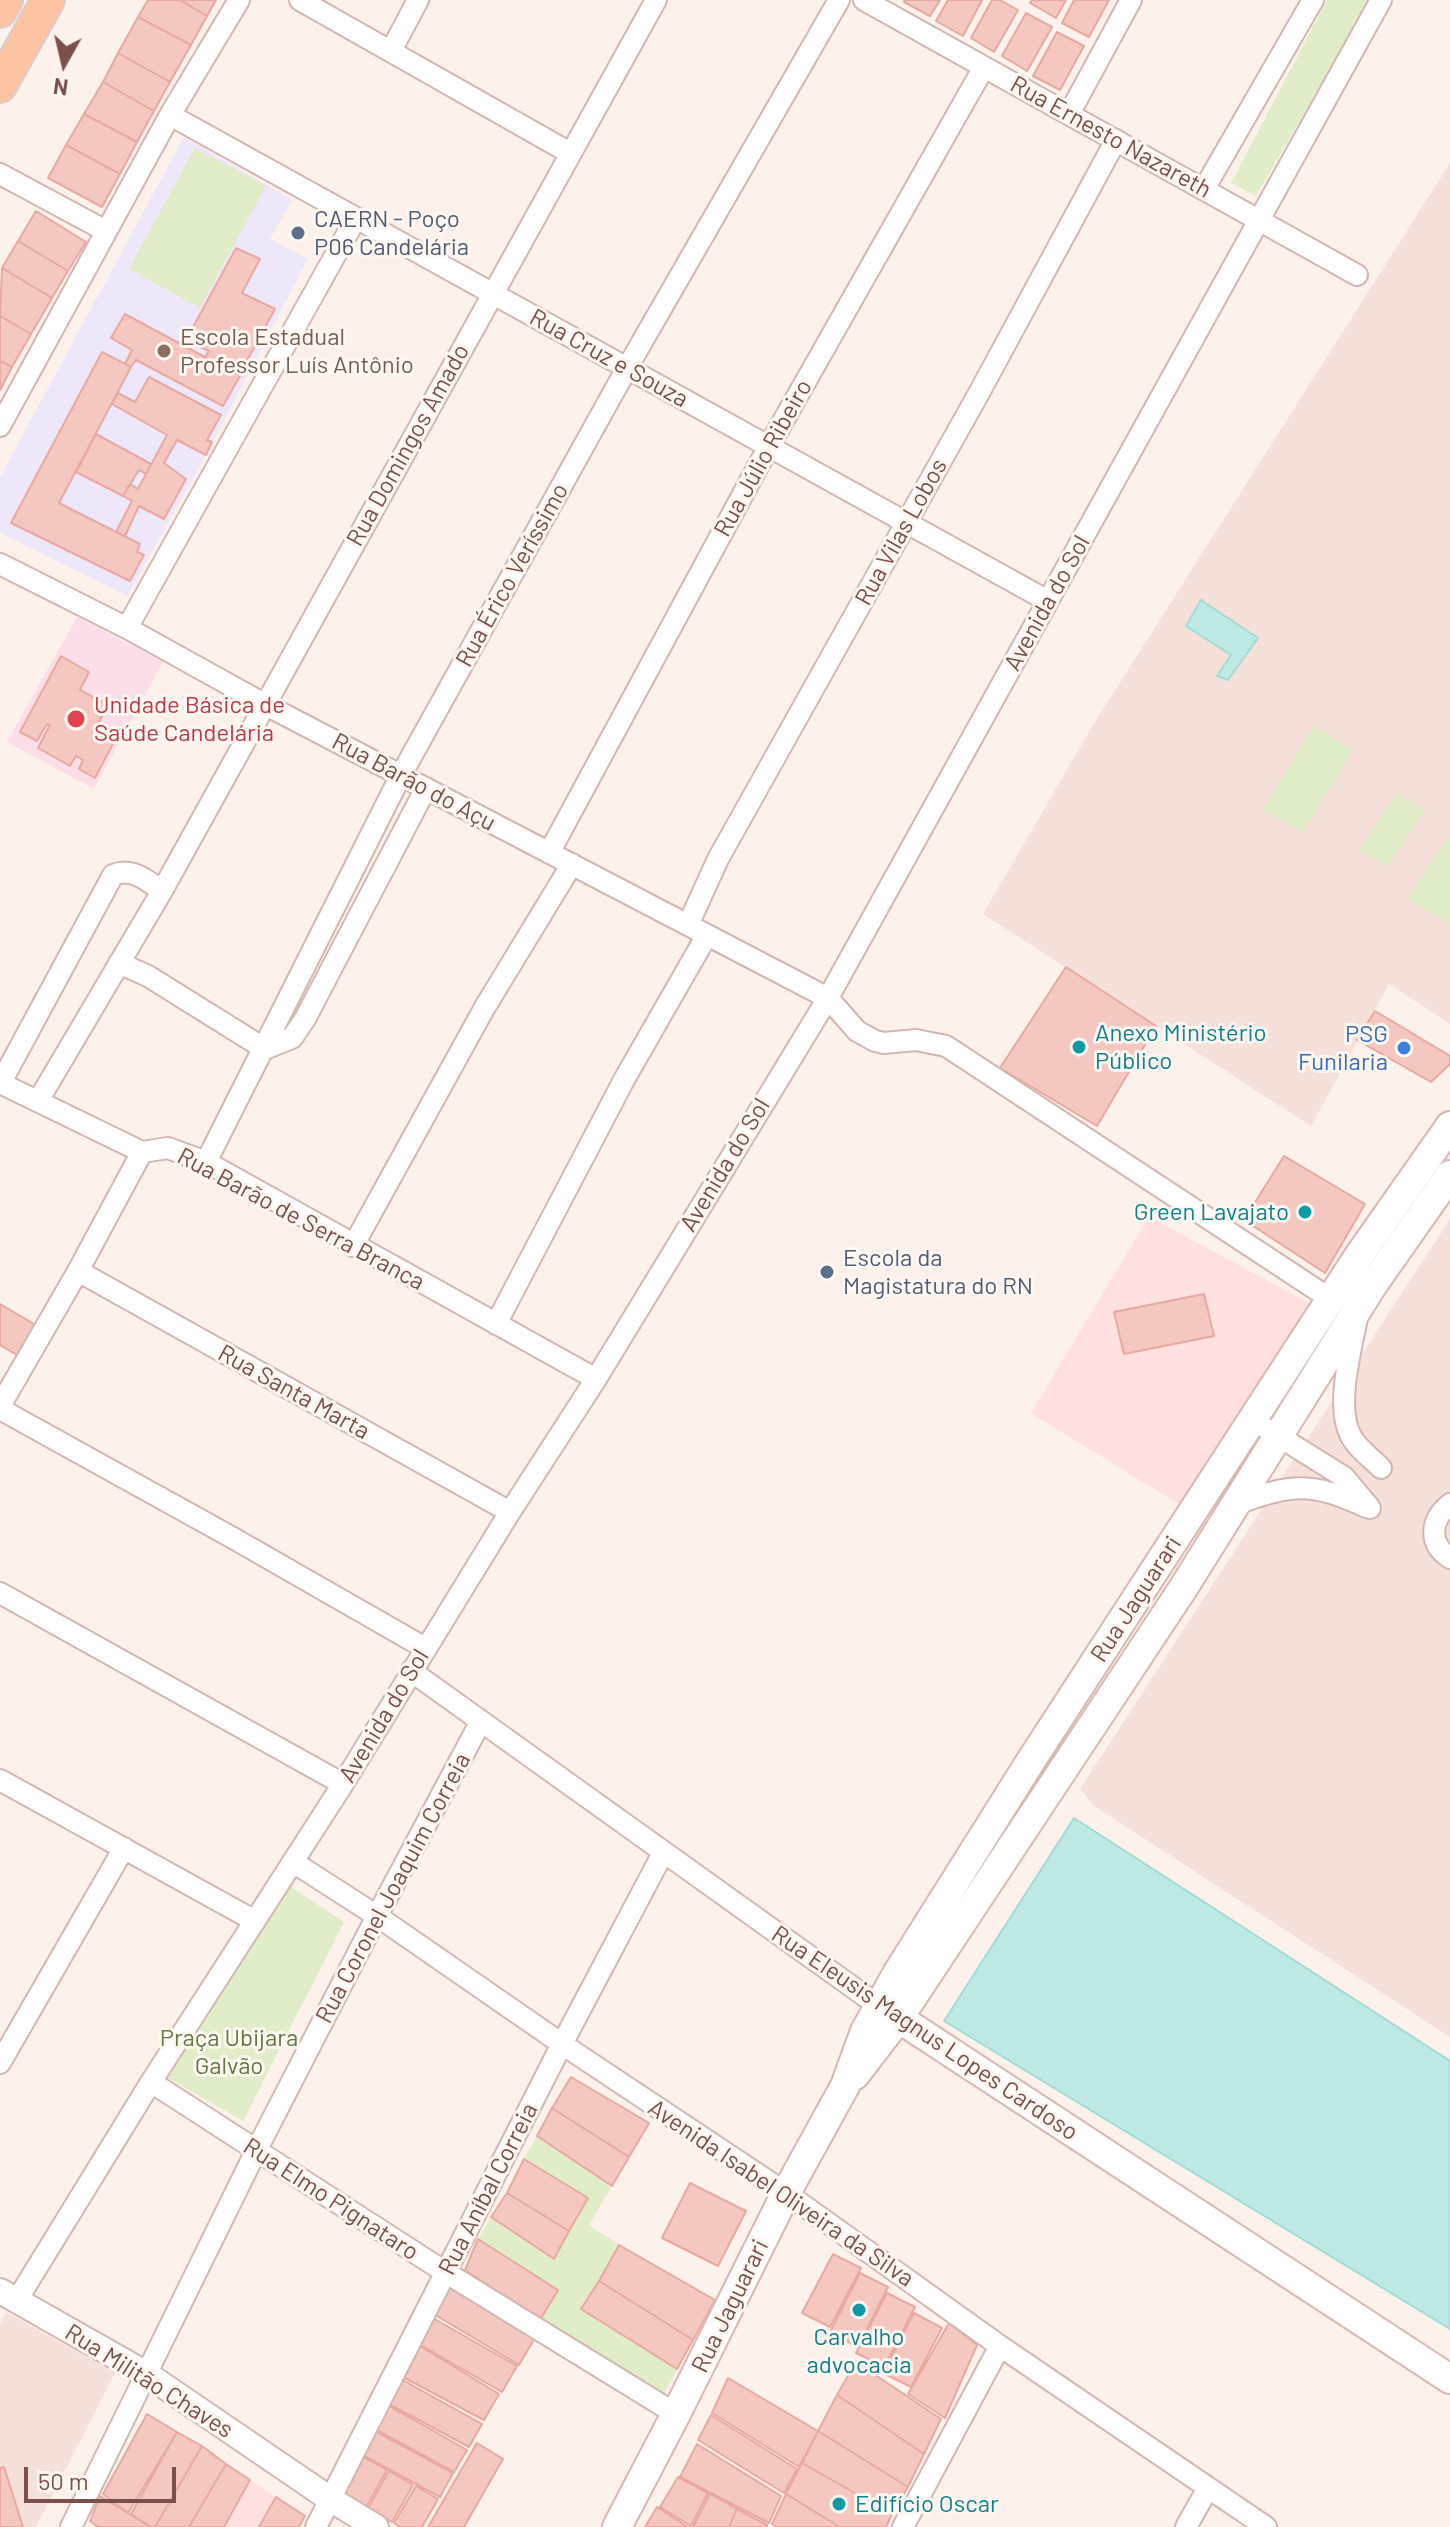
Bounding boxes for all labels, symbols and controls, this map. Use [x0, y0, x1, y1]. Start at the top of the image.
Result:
north arrow [24, 24, 104, 104]
street label: Rua Ernesto Nazareth [1005, 70, 1217, 204]
text: N [52, 74, 70, 102]
place label: CAERN - Poço P06 Candelária [314, 205, 469, 261]
marker: CAERN - Poço P06 Candelária [289, 224, 307, 242]
street label: Rua Cruz e Souza [525, 303, 693, 413]
place label: Escola Estadual Professor Luís Antônio [180, 323, 414, 379]
street label: Rua Domingos Amado [340, 339, 476, 551]
marker: Escola Estadual Professor Luís Antônio [155, 342, 173, 360]
street label: Rua Júlio Ribeiro [708, 374, 818, 542]
street label: Rua Vilas Lobos [849, 454, 953, 610]
street label: Rua Érico Veríssimo [450, 478, 574, 672]
street label: Avenida do Sol [998, 530, 1096, 676]
place label: Unidade Básica de Saúde Candelária [94, 691, 285, 747]
marker: Unidade Básica de Saúde Candelária [65, 708, 87, 730]
street label: Rua Barão do Açu [327, 727, 501, 837]
place label: Anexo Ministério Público [1095, 1019, 1267, 1075]
place label: PSG Funilaria [1298, 1020, 1388, 1076]
marker: Anexo Ministério Público [1070, 1038, 1088, 1056]
marker: PSG Funilaria [1395, 1039, 1413, 1057]
street label: Avenida do Sol [674, 1093, 776, 1237]
street label: Rua Barão de Serra Branca [172, 1142, 430, 1296]
place label: Green Lavajato [1134, 1198, 1289, 1226]
marker: Green Lavajato [1296, 1203, 1314, 1221]
place label: Escola da Magistatura do RN [843, 1244, 1033, 1300]
marker: Escola da Magistatura do RN [818, 1263, 836, 1281]
street label: Rua Santa Marta [213, 1338, 375, 1446]
street label: Rua Jaguarari [1085, 1531, 1187, 1667]
street label: Avenida do Sol [333, 1644, 435, 1788]
street label: Rua Coronel Joaquim Correia [309, 1748, 477, 2028]
street label: Rua Eleusis Magnus Lopes Cardoso [766, 1919, 1084, 2147]
park label: Praça Ubijara Galvão [160, 2024, 298, 2080]
street label: Avenida Isabel Oliveira da Silva [643, 2093, 919, 2293]
street label: Rua Aníbal Correia [432, 2098, 544, 2280]
street label: Rua Elmo Pignataro [238, 2132, 424, 2266]
street label: Rua Jaguarari [685, 2235, 775, 2377]
marker: Carvalho advocacia [850, 2301, 868, 2319]
street label: Rua Militão Chaves [60, 2318, 238, 2444]
place label: Carvalho advocacia [806, 2323, 912, 2379]
scale bar [28, 2451, 180, 2501]
text: 50 m [38, 2466, 89, 2495]
place label: Edifício Oscar [855, 2490, 999, 2518]
marker: Edifício Oscar [830, 2495, 848, 2513]

